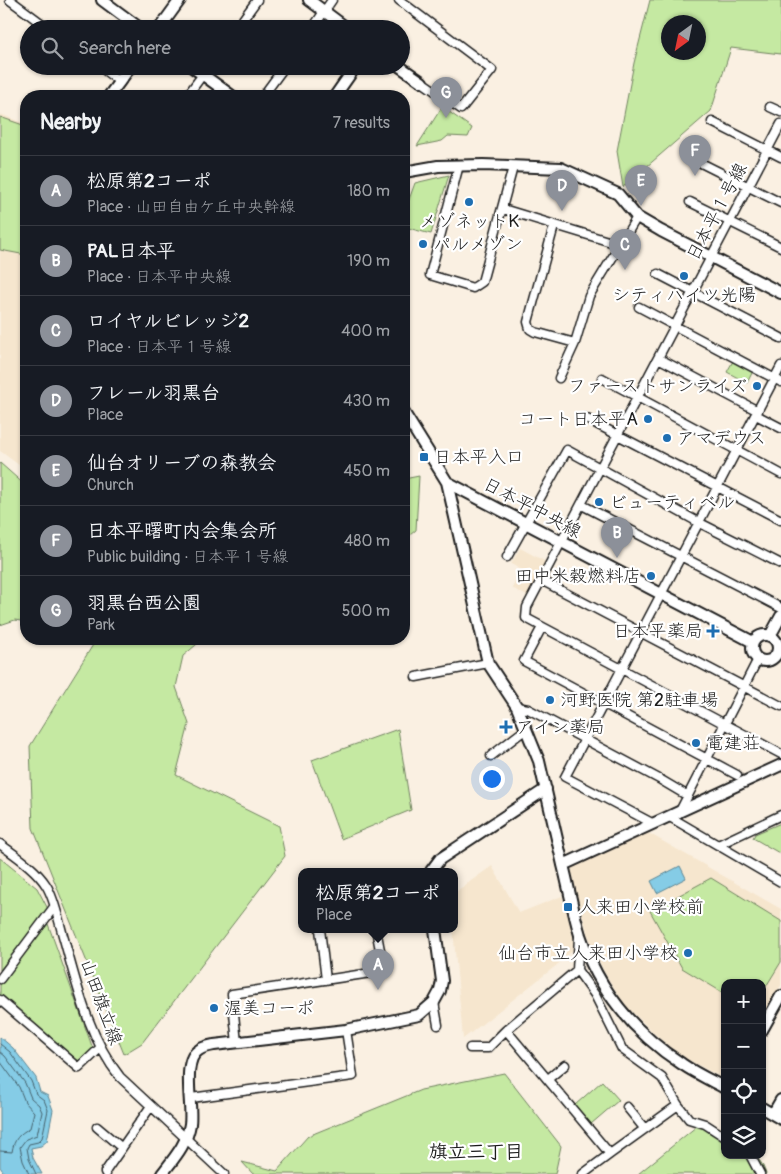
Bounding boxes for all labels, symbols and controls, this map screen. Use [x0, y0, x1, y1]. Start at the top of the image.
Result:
north arrow [661, 15, 706, 60]
search box [20, 20, 410, 75]
icon: search [38, 34, 66, 62]
text: Search here [78, 36, 171, 60]
pin: G [430, 77, 462, 118]
text: Nearby [40, 109, 101, 136]
text: 7 results [332, 113, 390, 133]
pin: F [679, 135, 711, 176]
street label: 日本平１号線 [681, 159, 753, 265]
pin: E [625, 165, 657, 206]
text: 松原第2コーポ [87, 169, 212, 193]
pin: D [546, 170, 578, 211]
text: A [51, 181, 61, 201]
text: 180 m [347, 181, 390, 201]
marker: メゾネットK [463, 196, 475, 208]
text: Place · 山田自由ケ丘中央幹線 [87, 197, 295, 217]
place label: メゾネットK [419, 210, 519, 233]
pin: C [609, 229, 641, 270]
place label: パルメゾン [433, 233, 523, 256]
marker: パルメゾン [417, 238, 429, 250]
text: PAL日本平 [87, 239, 175, 263]
text: B [51, 251, 61, 271]
text: 190 m [347, 251, 390, 271]
text: Place · 日本平中央線 [87, 267, 231, 287]
marker: シティハイツ光陽 [678, 270, 690, 282]
place label: シティハイツ光陽 [612, 284, 756, 307]
text: ロイヤルビレッジ2 [87, 309, 249, 333]
text: C [51, 321, 61, 341]
text: 400 m [341, 321, 390, 341]
text: Place · 日本平１号線 [87, 337, 231, 357]
place label: ファーストサンライズ [568, 375, 747, 398]
marker: ファーストサンライズ [751, 380, 763, 392]
text: フレール羽黒台 [87, 381, 220, 405]
text: D [51, 391, 61, 411]
text: 430 m [343, 391, 390, 411]
text: Place [87, 405, 123, 425]
place label: コート日本平A [518, 408, 638, 431]
marker: コート日本平A [642, 413, 654, 425]
place label: アマデウス [677, 427, 766, 450]
marker: アマデウス [661, 432, 673, 444]
place label: 日本平入口 [434, 446, 524, 469]
text: 仙台オリーブの森教会 [87, 451, 276, 475]
marker: 日本平入口 [418, 451, 430, 463]
text: E [52, 461, 60, 481]
text: 450 m [343, 461, 390, 481]
street label: 日本平中央線 [479, 472, 585, 544]
text: Church [87, 475, 134, 495]
place label: ビューティベル [609, 491, 735, 514]
marker: ビューティベル [593, 496, 605, 508]
pin: B [601, 517, 633, 558]
text: 日本平曙町内会集会所 [87, 519, 277, 543]
text: F [51, 531, 61, 551]
text: 480 m [344, 531, 390, 551]
text: Public building · 日本平１号線 [87, 547, 288, 567]
place label: 田中米穀燃料店 [515, 565, 641, 588]
marker: 田中米穀燃料店 [645, 570, 657, 582]
text: 羽黒台西公園 [87, 591, 201, 615]
text: G [51, 601, 61, 621]
text: 500 m [342, 601, 390, 621]
text: Park [87, 615, 115, 635]
place label: 日本平薬局 [613, 620, 703, 643]
marker: 日本平薬局 [707, 625, 719, 637]
place label: 河野医院 第2駐車場 [560, 689, 718, 712]
marker: 河野医院 第2駐車場 [544, 694, 556, 706]
place label: アイン薬局 [516, 716, 605, 739]
marker: アイン薬局 [500, 721, 512, 733]
place label: 電建荘 [706, 732, 760, 755]
marker: 電建荘 [690, 737, 702, 749]
your location [479, 766, 505, 792]
popup [298, 868, 458, 933]
text: 松原第2コーポ [316, 881, 440, 905]
place label: 人来田小学校前 [578, 896, 704, 919]
marker: 人来田小学校前 [562, 901, 574, 913]
text: Place [316, 905, 352, 925]
place label: 仙台市立人来田小学校 [498, 942, 678, 965]
marker: 仙台市立人来田小学校 [682, 947, 694, 959]
pin: A [362, 949, 394, 990]
street label: 山田旗立線 [75, 956, 127, 1048]
map controls [721, 979, 766, 1159]
button: + [721, 979, 766, 1024]
place label: 渥美コーポ [224, 997, 314, 1020]
marker: 渥美コーポ [208, 1002, 220, 1014]
button: − [721, 1024, 766, 1069]
button: locate [721, 1069, 766, 1114]
button: layers [721, 1114, 766, 1159]
district label: 旗立三丁目 [428, 1140, 524, 1164]

